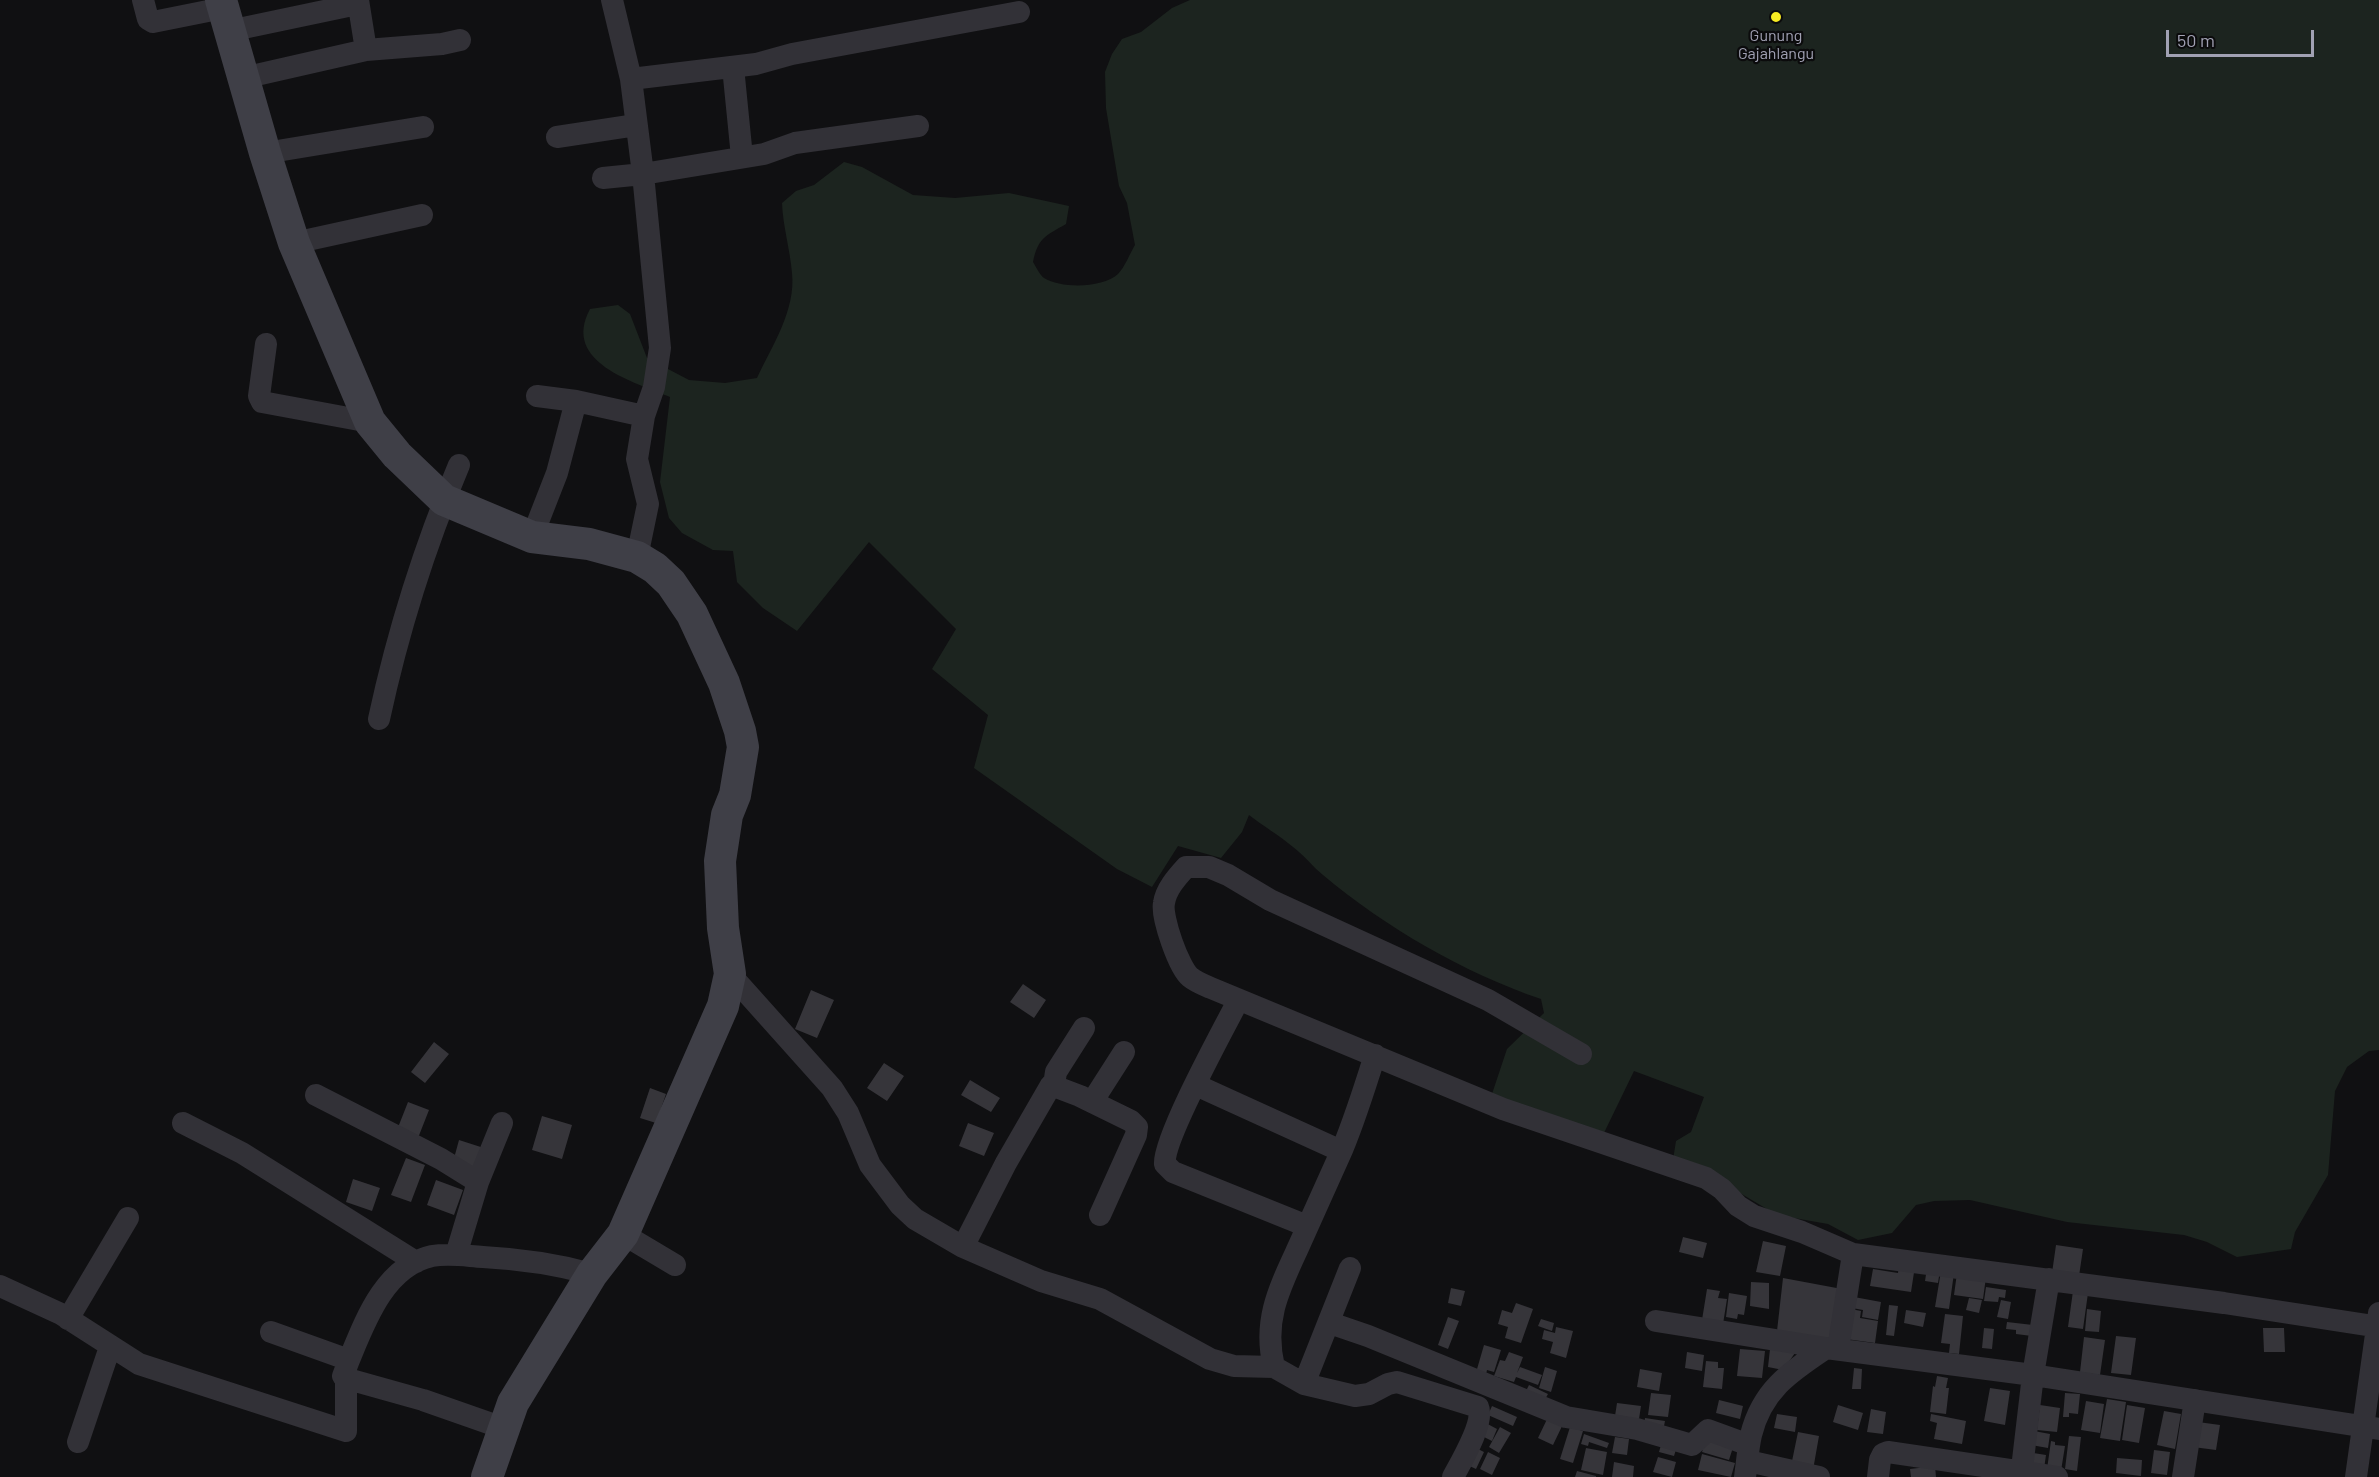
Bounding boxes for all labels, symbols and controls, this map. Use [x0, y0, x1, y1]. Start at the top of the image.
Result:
marker: Gunung Gajahlangu [1769, 10, 1783, 24]
scale bar [2169, 18, 2318, 56]
place label: Gunung Gajahlangu [1738, 26, 1814, 64]
text: 50 m [2177, 29, 2215, 51]

